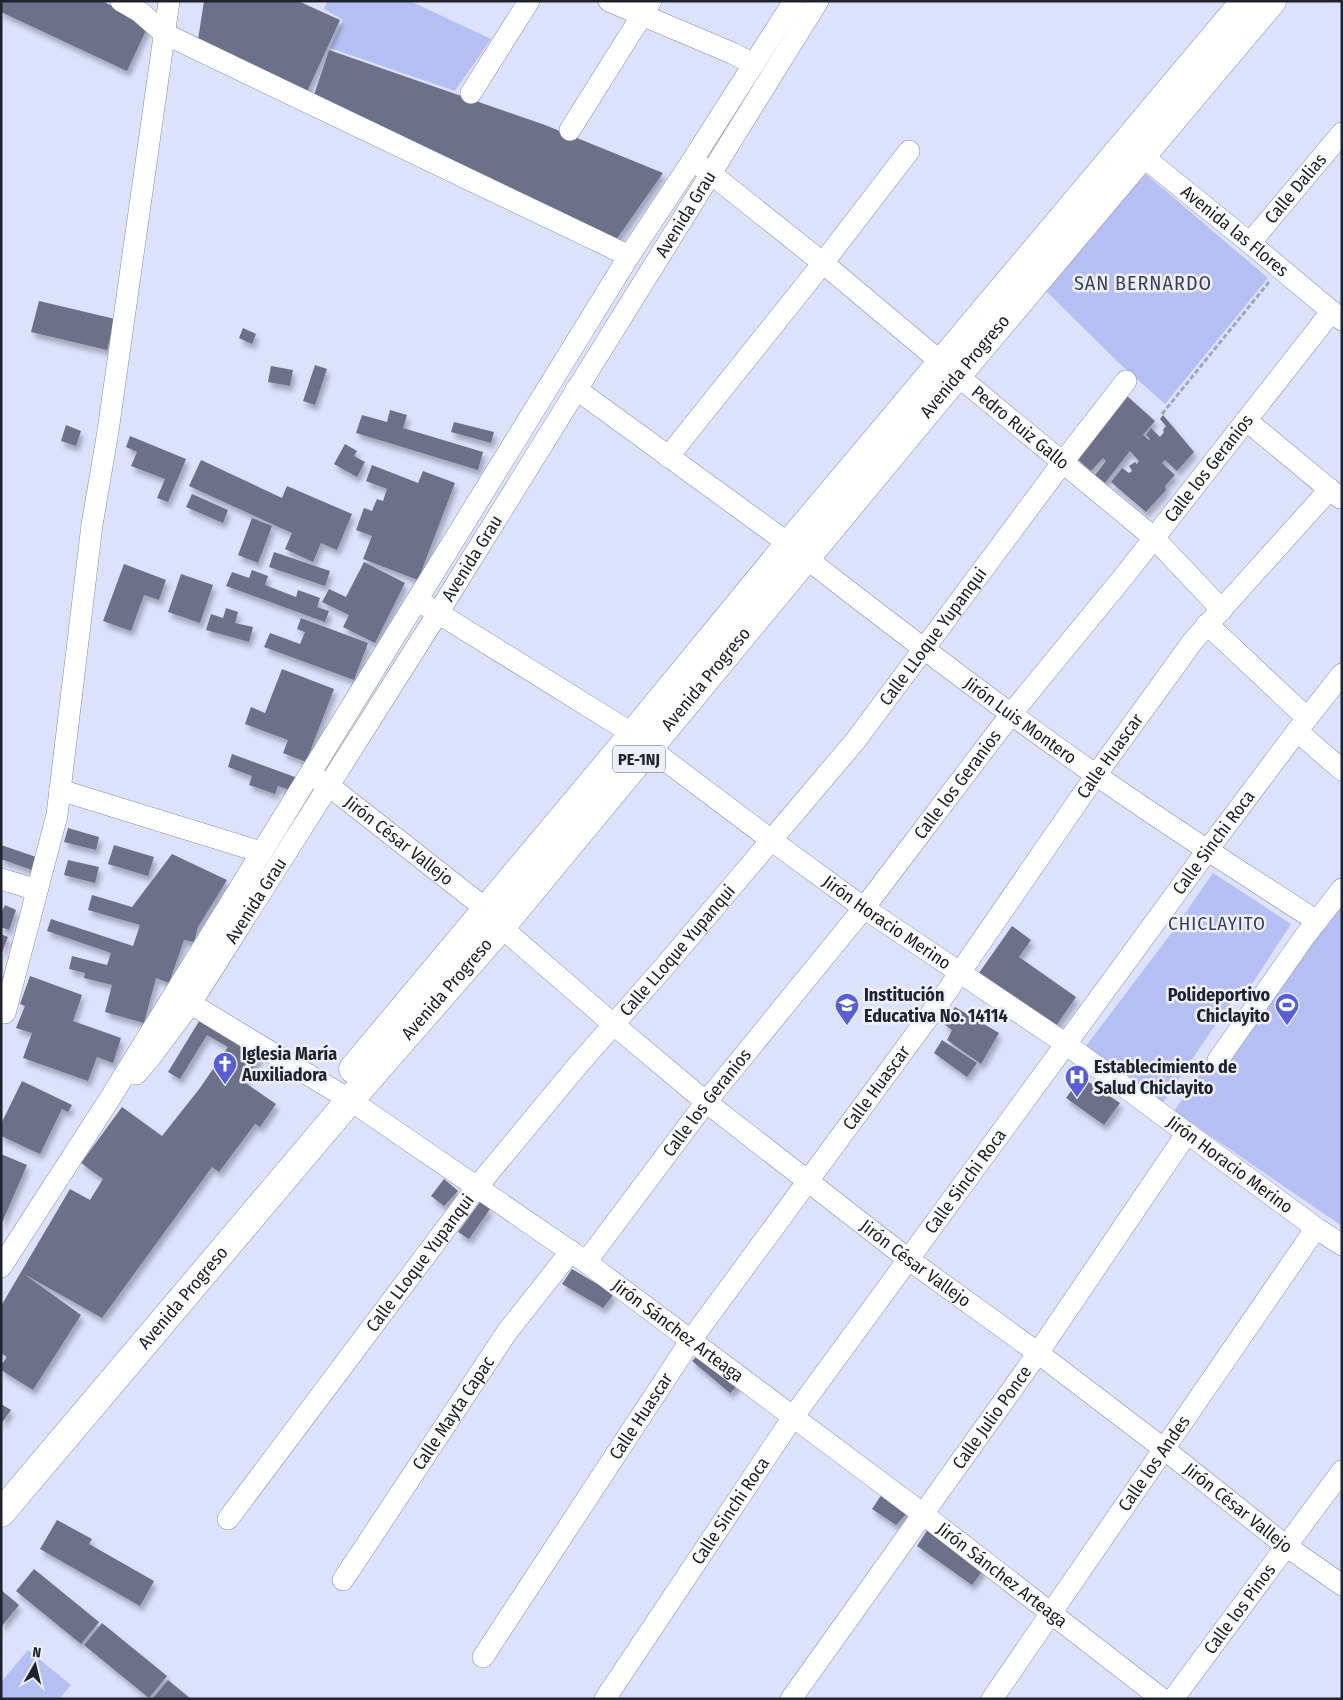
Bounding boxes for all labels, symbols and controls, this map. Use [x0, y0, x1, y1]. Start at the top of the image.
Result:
street label: Calle Dalias [1260, 149, 1331, 228]
street label: Avenida Grau [651, 167, 721, 261]
street label: Avenida las Flores [1177, 181, 1293, 282]
district label: SAN BERNARDO [1074, 271, 1212, 295]
street label: Avenida Progreso [915, 310, 1014, 422]
street label: Pedro Ruiz Gallo [967, 381, 1074, 474]
street label: Calle los Geranios [1160, 410, 1258, 527]
street label: Avenida Grau [437, 511, 507, 605]
street label: Calle LLoque Yupanqui [875, 563, 991, 710]
street label: Avenida Progreso [657, 623, 755, 735]
street label: Jirón Luis Montero [960, 672, 1081, 769]
street label: Calle Huascar [1072, 709, 1148, 803]
street label: Calle los Geranios [909, 725, 1006, 844]
road number: PE-1NJ [613, 746, 665, 772]
street label: Calle Sinchi Roca [1168, 786, 1260, 899]
street label: Jirón César Vallejo [340, 791, 458, 890]
street label: Avenida Grau [220, 854, 291, 948]
street label: Jirón Horacio Merino [818, 871, 955, 974]
street label: Calle LLoque Yupanqui [615, 880, 740, 1021]
district label: CHICLAYITO [1168, 912, 1266, 935]
street label: Avenida Progreso [397, 934, 497, 1044]
place label: Institución Educativa No. 14114 [864, 984, 1008, 1027]
place label: Polideportivo Chiclayito [1168, 984, 1270, 1027]
school or university icon: Institución Educativa No. 14114 [834, 992, 860, 1026]
sports icon: Polideportivo Chiclayito [1274, 992, 1300, 1026]
street label: Calle Huascar [838, 1041, 915, 1135]
place label: Iglesia María Auxiliadora [241, 1043, 337, 1086]
street label: Calle los Geranios [658, 1044, 756, 1161]
church icon: Iglesia María Auxiliadora [212, 1051, 238, 1085]
place label: Establecimiento de Salud Chiclayito [1094, 1056, 1237, 1099]
hospital icon: Establecimiento de Salud Chiclayito [1064, 1064, 1090, 1098]
street label: Jirón Horacio Merino [1163, 1111, 1297, 1218]
street label: Calle Sinchi Roca [920, 1124, 1011, 1238]
street label: Calle LLoque Yupanqui [361, 1190, 479, 1336]
street label: Jirón César Vallejo [856, 1215, 975, 1312]
street label: Avenida Progreso [133, 1242, 233, 1353]
street label: Jirón Sánchez Arteaga [608, 1274, 748, 1387]
street label: Calle Mayta Capac [408, 1352, 499, 1474]
street label: Calle Julio Ponce [948, 1361, 1036, 1473]
street label: Calle Huascar [604, 1368, 678, 1464]
street label: Calle los Andes [1113, 1411, 1195, 1516]
street label: Calle Sinchi Roca [687, 1453, 774, 1569]
street label: Jirón César Vallejo [1179, 1458, 1297, 1558]
street label: Jirón Sánchez Arteaga [933, 1518, 1072, 1633]
street label: Calle los Pinos [1199, 1559, 1281, 1659]
north arrow [10, 1640, 60, 1690]
text: N [31, 1644, 42, 1662]

